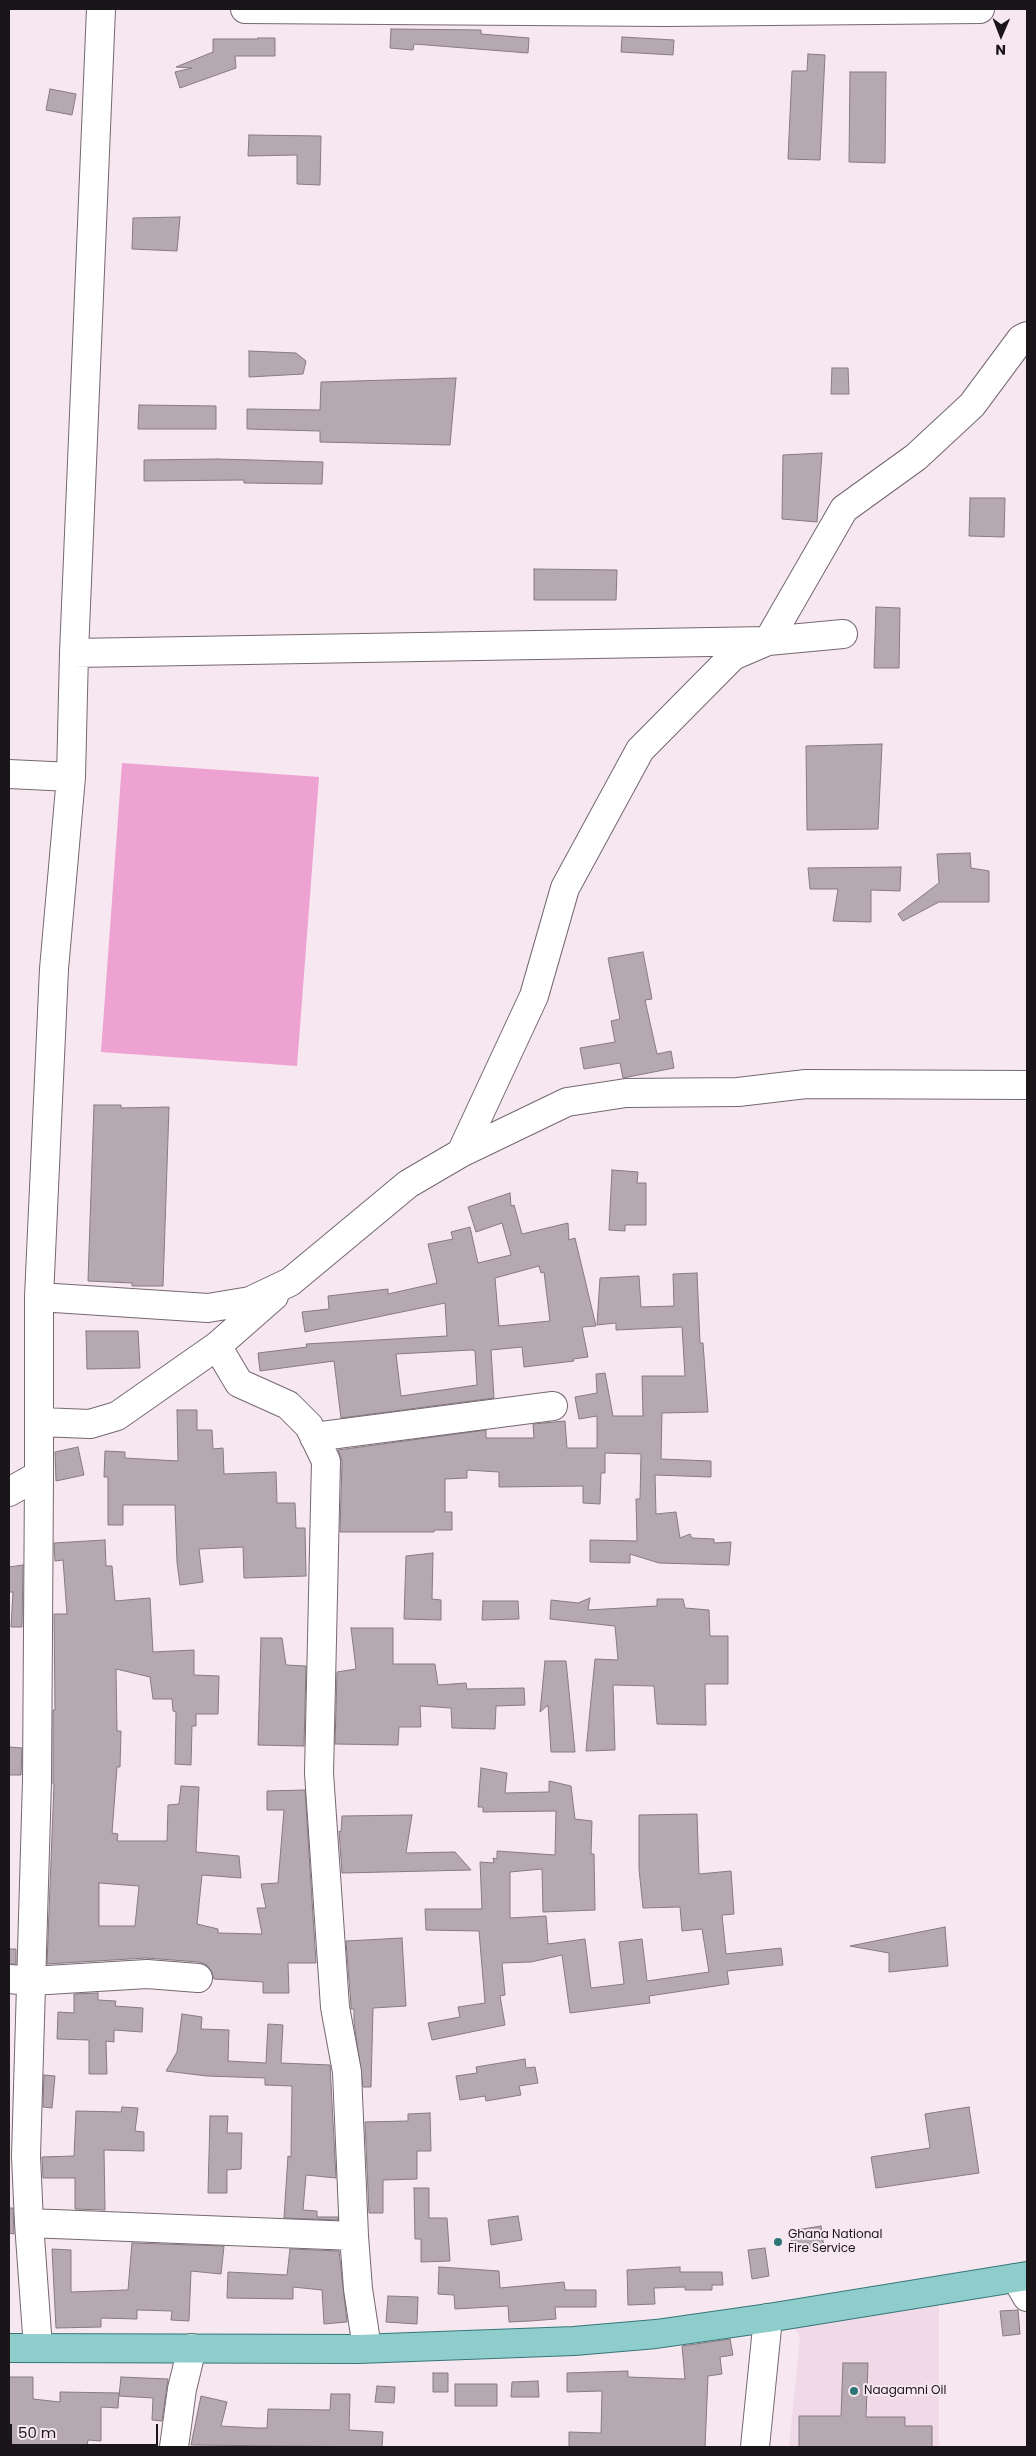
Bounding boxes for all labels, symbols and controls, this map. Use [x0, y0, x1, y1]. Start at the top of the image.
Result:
north arrow [976, 10, 1026, 60]
text: N [995, 40, 1006, 60]
place label: Ghana National Fire Service [788, 2228, 882, 2256]
marker: Ghana National Fire Service [772, 2236, 784, 2248]
place label: Naagamni Oil [864, 2384, 946, 2398]
marker: Naagamni Oil [848, 2385, 860, 2397]
scale bar [12, 2414, 160, 2446]
text: 50 m [18, 2422, 56, 2443]

